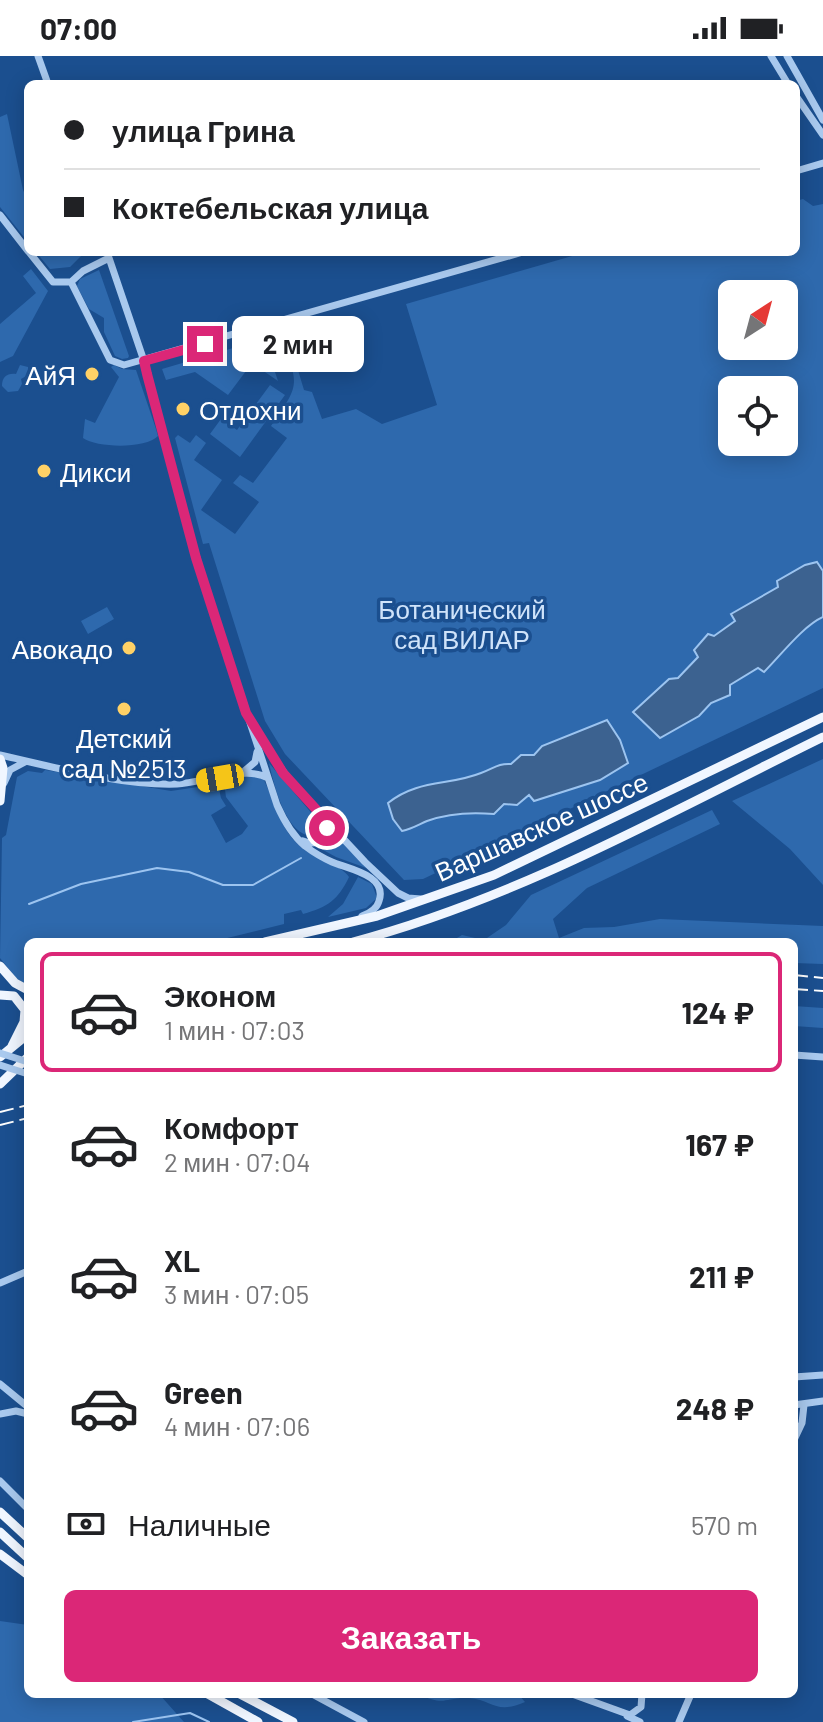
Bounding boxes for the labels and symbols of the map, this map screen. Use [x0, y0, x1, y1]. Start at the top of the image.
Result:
north arrow [718, 280, 798, 360]
callout: 2 мин [233, 316, 365, 372]
route end [187, 326, 223, 362]
place label: АйЯ [25, 359, 76, 390]
marker: АйЯ [83, 365, 101, 383]
place label: Отдохни [199, 394, 302, 425]
marker: Отдохни [174, 400, 192, 418]
place label: Дикси [60, 456, 131, 487]
marker: Дикси [35, 462, 53, 480]
park label: Ботанический сад ВИЛАР [378, 593, 546, 654]
place label: Авокадо [12, 633, 113, 664]
marker: Авокадо [120, 639, 138, 657]
marker: Детский сад №2513 [115, 700, 133, 718]
place label: Детский сад №2513 [62, 722, 186, 783]
car [194, 762, 246, 794]
street label: Варшавское шоссе [430, 765, 652, 887]
route start [309, 810, 345, 846]

